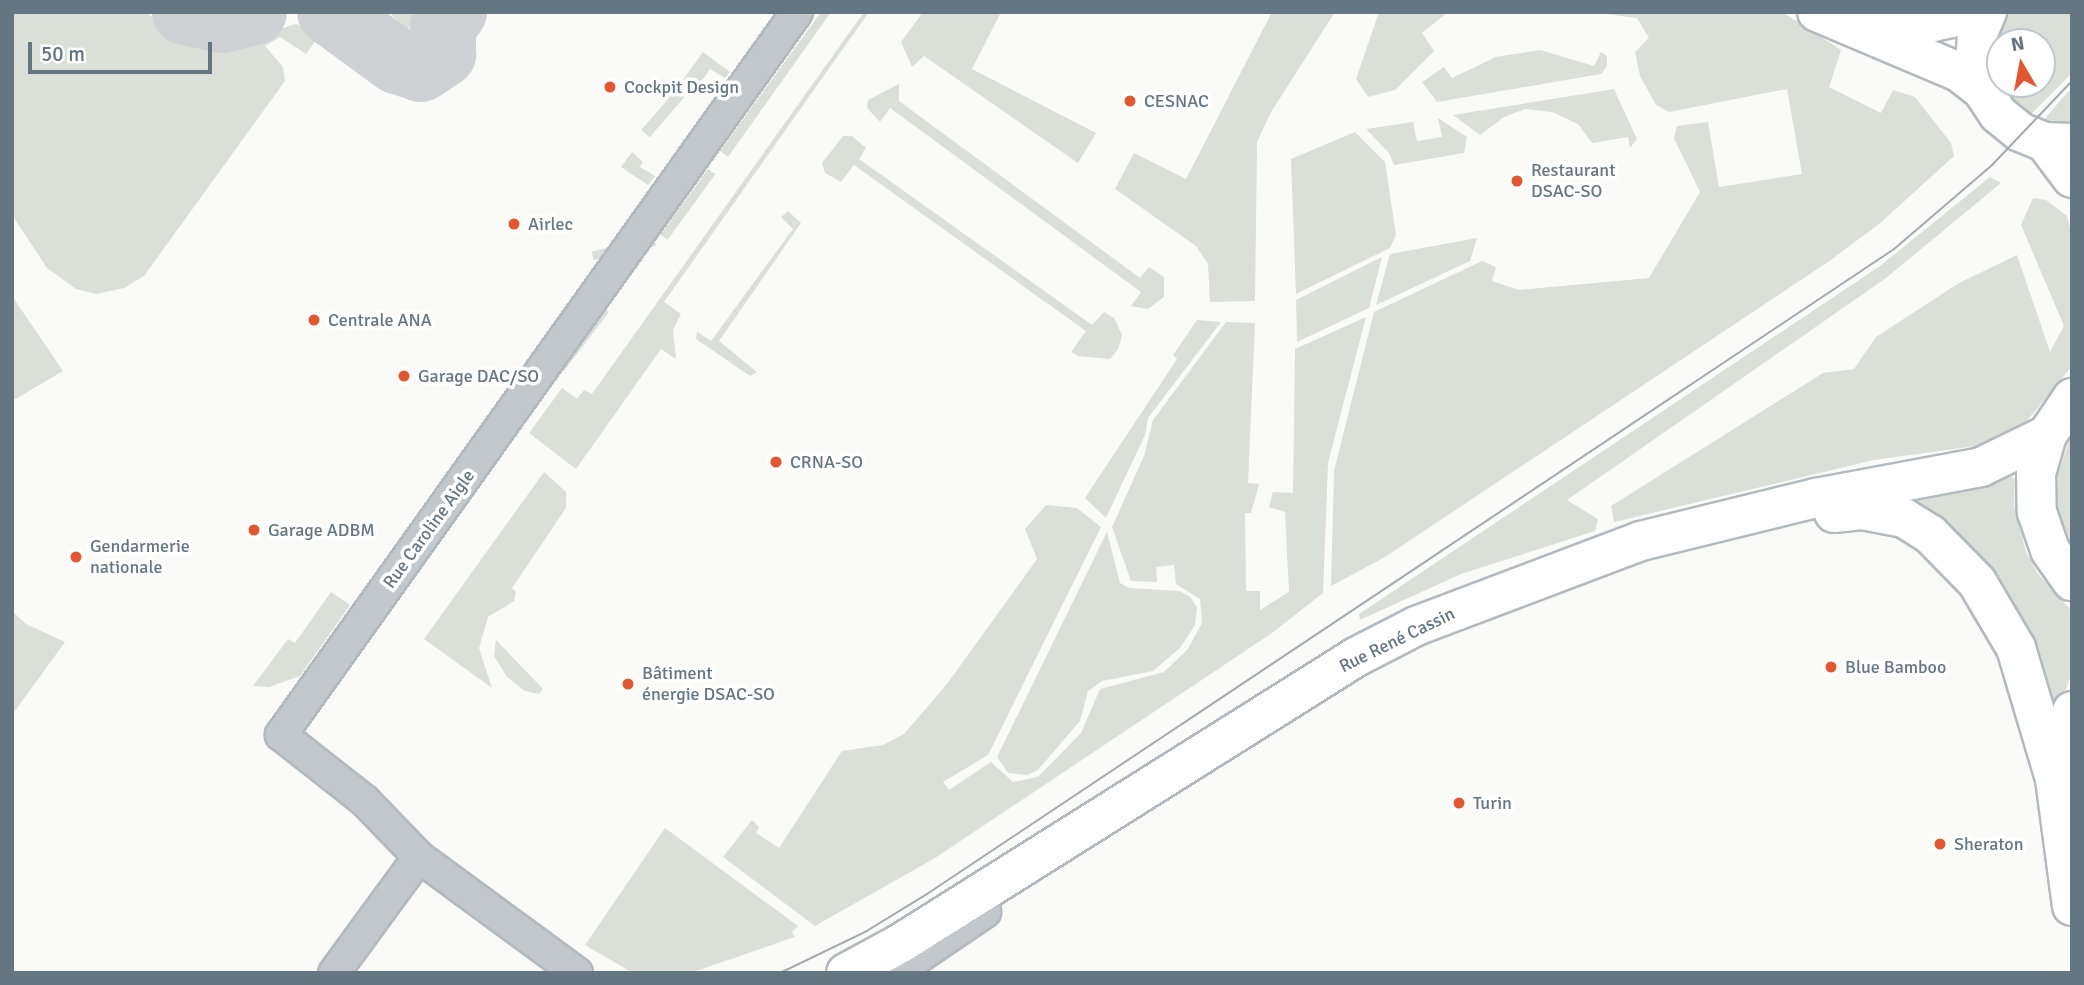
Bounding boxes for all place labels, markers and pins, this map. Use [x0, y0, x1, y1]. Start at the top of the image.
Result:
place label: Cockpit Design [624, 76, 739, 98]
marker: Cockpit Design [602, 79, 618, 95]
place label: CESNAC [1144, 90, 1209, 112]
marker: CESNAC [1122, 93, 1138, 109]
place label: Restaurant DSAC-SO [1531, 160, 1615, 202]
marker: Restaurant DSAC-SO [1509, 173, 1525, 189]
place label: Airlec [528, 213, 573, 235]
marker: Airlec [506, 216, 522, 232]
place label: Centrale ANA [328, 309, 432, 331]
marker: Centrale ANA [306, 312, 322, 328]
place label: Garage DAC/SO [418, 365, 539, 387]
marker: Garage DAC/SO [396, 368, 412, 384]
place label: CRNA-SO [790, 451, 863, 473]
marker: CRNA-SO [768, 454, 784, 470]
place label: Garage ADBM [268, 519, 375, 541]
marker: Garage ADBM [246, 522, 262, 538]
place label: Gendarmerie nationale [90, 536, 190, 578]
marker: Gendarmerie nationale [68, 549, 84, 565]
place label: Blue Bamboo [1845, 656, 1946, 678]
marker: Blue Bamboo [1823, 659, 1839, 675]
place label: Bâtiment énergie DSAC-SO [642, 663, 775, 706]
marker: Bâtiment énergie DSAC-SO [620, 676, 636, 692]
place label: Turin [1473, 792, 1512, 814]
marker: Turin [1451, 795, 1467, 811]
place label: Sheraton [1954, 833, 2024, 855]
marker: Sheraton [1932, 836, 1948, 852]

